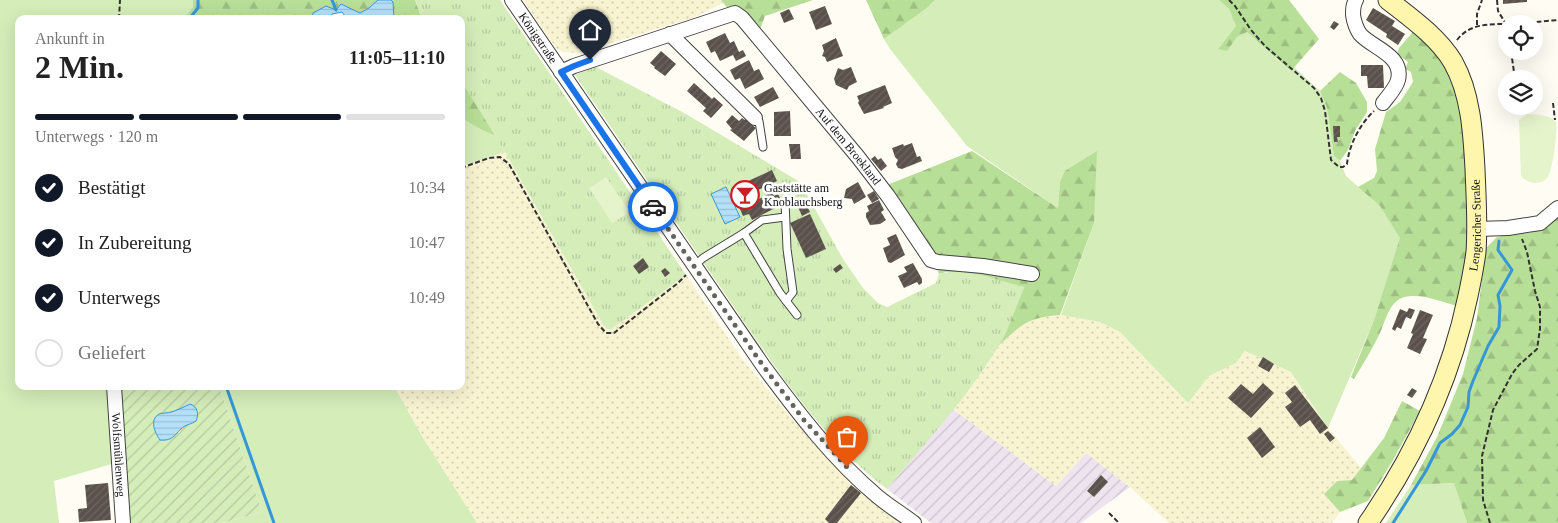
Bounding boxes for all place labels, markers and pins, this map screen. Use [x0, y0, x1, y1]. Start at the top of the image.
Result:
pin [569, 9, 611, 60]
bar icon: Gaststätte am Knoblauchsberg [730, 180, 760, 210]
place label: Gaststätte am Knoblauchsberg [764, 181, 842, 209]
pin [826, 416, 868, 467]

